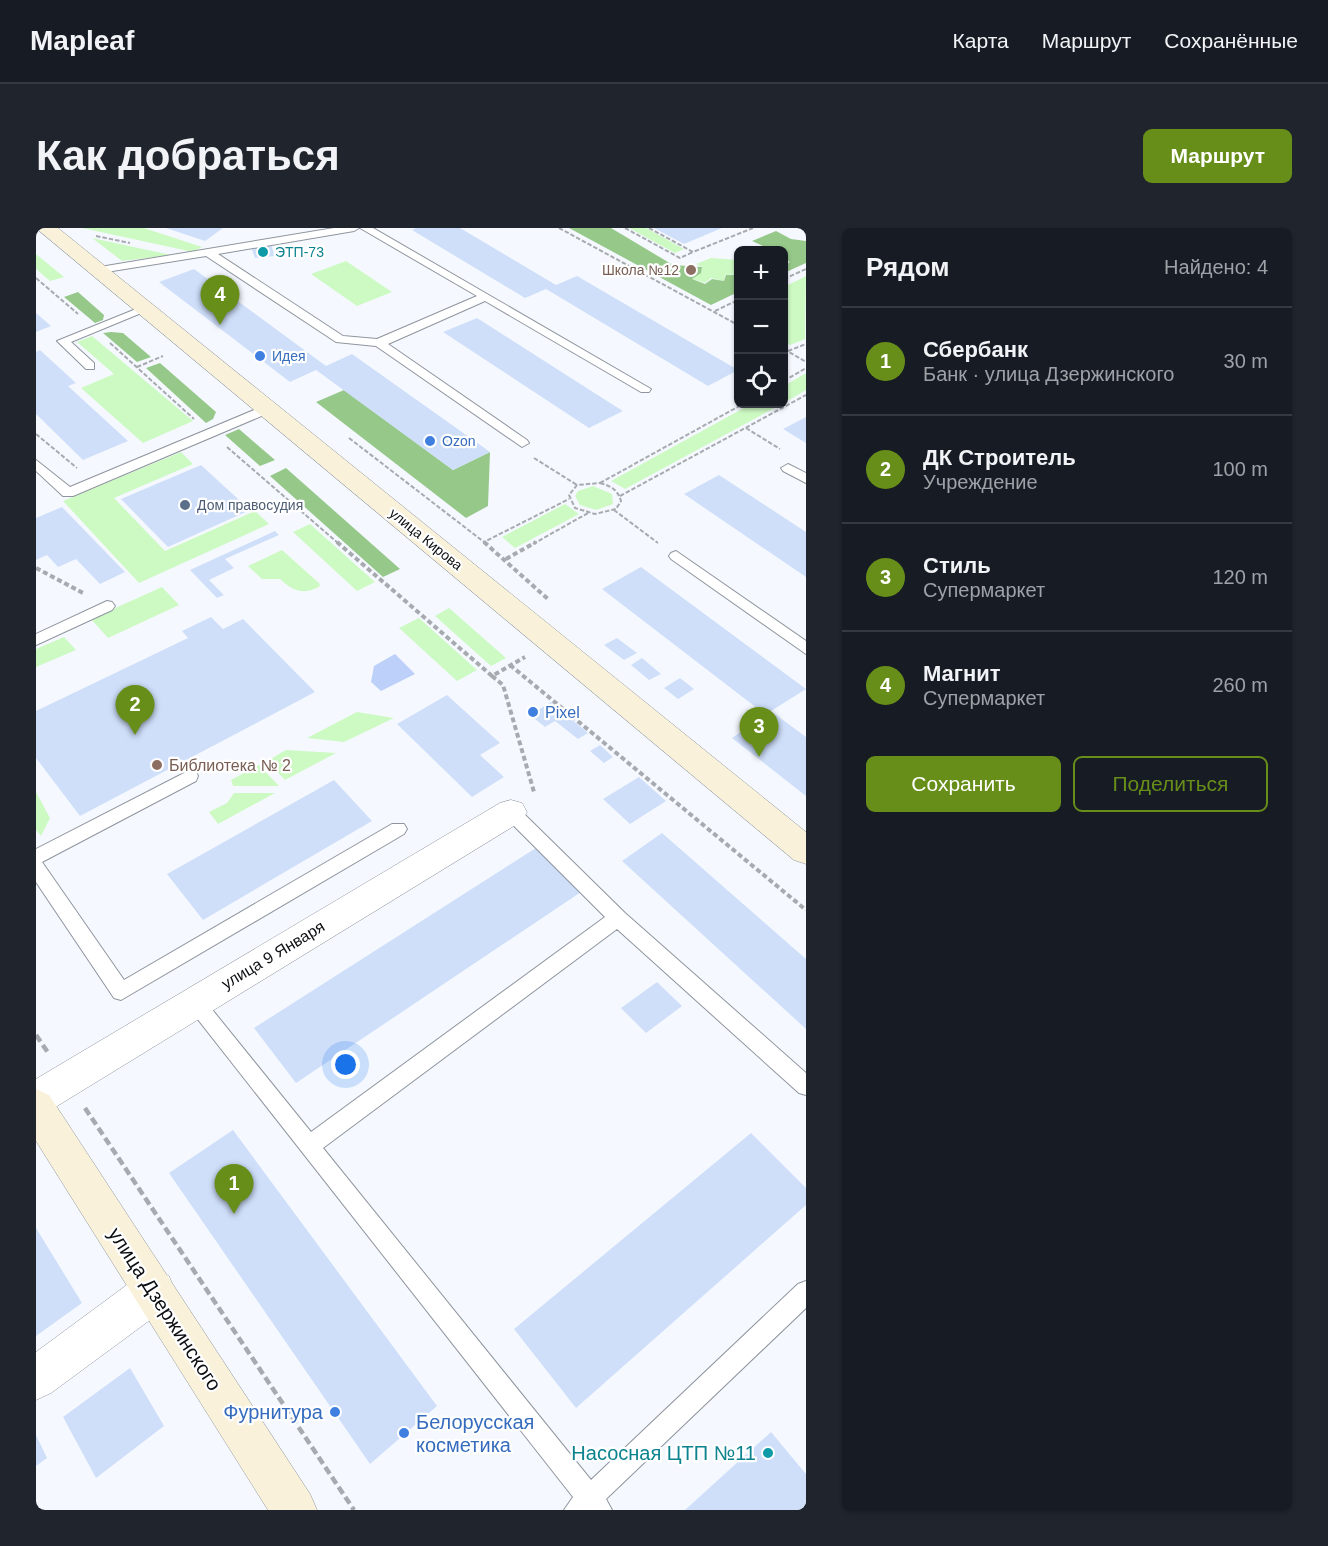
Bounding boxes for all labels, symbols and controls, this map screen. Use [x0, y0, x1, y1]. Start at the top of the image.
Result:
text: Mapleaf [30, 25, 134, 56]
text: Карта [953, 29, 1009, 52]
text: Маршрут [1042, 29, 1131, 52]
text: Сохранённые [1164, 29, 1298, 52]
button: Маршрут [1143, 129, 1292, 183]
text: Как добраться [36, 132, 340, 179]
place label: ЭТП-73 [275, 244, 324, 260]
marker: ЭТП-73 [256, 245, 270, 259]
map controls [734, 246, 788, 408]
button: + [734, 246, 788, 300]
text: Рядом [866, 252, 949, 282]
text: Найдено: 4 [1164, 256, 1268, 278]
place label: Школа №12 [602, 262, 679, 278]
marker: Школа №12 [684, 263, 698, 277]
pin: 4 [200, 276, 240, 325]
button: − [734, 300, 788, 354]
text: Сбербанк [923, 337, 1028, 362]
place label: Идея [272, 348, 306, 364]
marker: Идея [253, 349, 267, 363]
text: 1 [880, 350, 891, 372]
text: 30 m [1224, 350, 1268, 372]
button: locate [734, 354, 788, 408]
text: Банк · улица Дзержинского [923, 363, 1174, 385]
place label: Ozon [442, 433, 475, 449]
marker: Ozon [423, 434, 437, 448]
text: ДК Строитель [923, 445, 1076, 470]
text: 2 [880, 458, 891, 480]
text: 100 m [1212, 458, 1268, 480]
text: Учреждение [923, 471, 1038, 493]
place label: Дом правосудия [197, 497, 303, 513]
marker: Дом правосудия [178, 498, 192, 512]
street label: улица Кирова [386, 505, 466, 573]
text: Стиль [923, 553, 991, 578]
text: 3 [880, 566, 891, 588]
text: 120 m [1212, 566, 1268, 588]
text: Супермаркет [923, 579, 1045, 601]
text: Магнит [923, 661, 1001, 686]
text: 4 [880, 674, 891, 696]
text: 260 m [1212, 674, 1268, 696]
pin: 2 [116, 686, 154, 735]
text: Супермаркет [923, 687, 1045, 709]
place label: Pixel [545, 704, 580, 721]
marker: Pixel [526, 705, 540, 719]
pin: 3 [740, 708, 778, 757]
button: Сохранить [866, 756, 1061, 812]
button: Поделиться [1073, 756, 1268, 812]
place label: Библиотека № 2 [169, 757, 291, 774]
marker: Библиотека № 2 [150, 758, 164, 772]
street label: улица 9 Января [219, 918, 327, 992]
your location [331, 1050, 360, 1079]
pin: 1 [214, 1164, 254, 1214]
street label: улица Дзержинского [104, 1223, 226, 1395]
place label: Фурнитура [223, 1401, 324, 1423]
marker: Фурнитура [328, 1405, 342, 1419]
place label: Белорусская косметика [416, 1411, 534, 1456]
marker: Белорусская косметика [397, 1426, 411, 1440]
place label: Насосная ЦТП №11 [571, 1442, 756, 1464]
marker: Насосная ЦТП №11 [761, 1446, 775, 1460]

